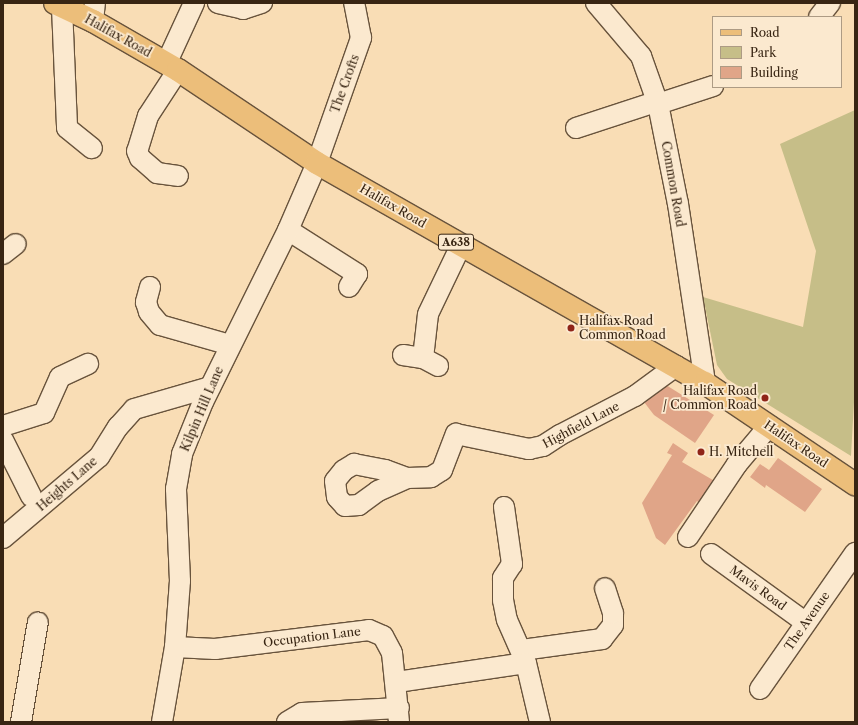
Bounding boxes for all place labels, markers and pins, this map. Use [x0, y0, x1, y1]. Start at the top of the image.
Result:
place label: Halifax Road Common Road [579, 314, 666, 342]
marker: Halifax Road Common Road [566, 323, 576, 333]
place label: Halifax Road / Common Road [663, 384, 757, 412]
marker: Halifax Road / Common Road [760, 393, 770, 403]
place label: H. Mitchell [709, 445, 773, 459]
marker: H. Mitchell [696, 447, 706, 457]

